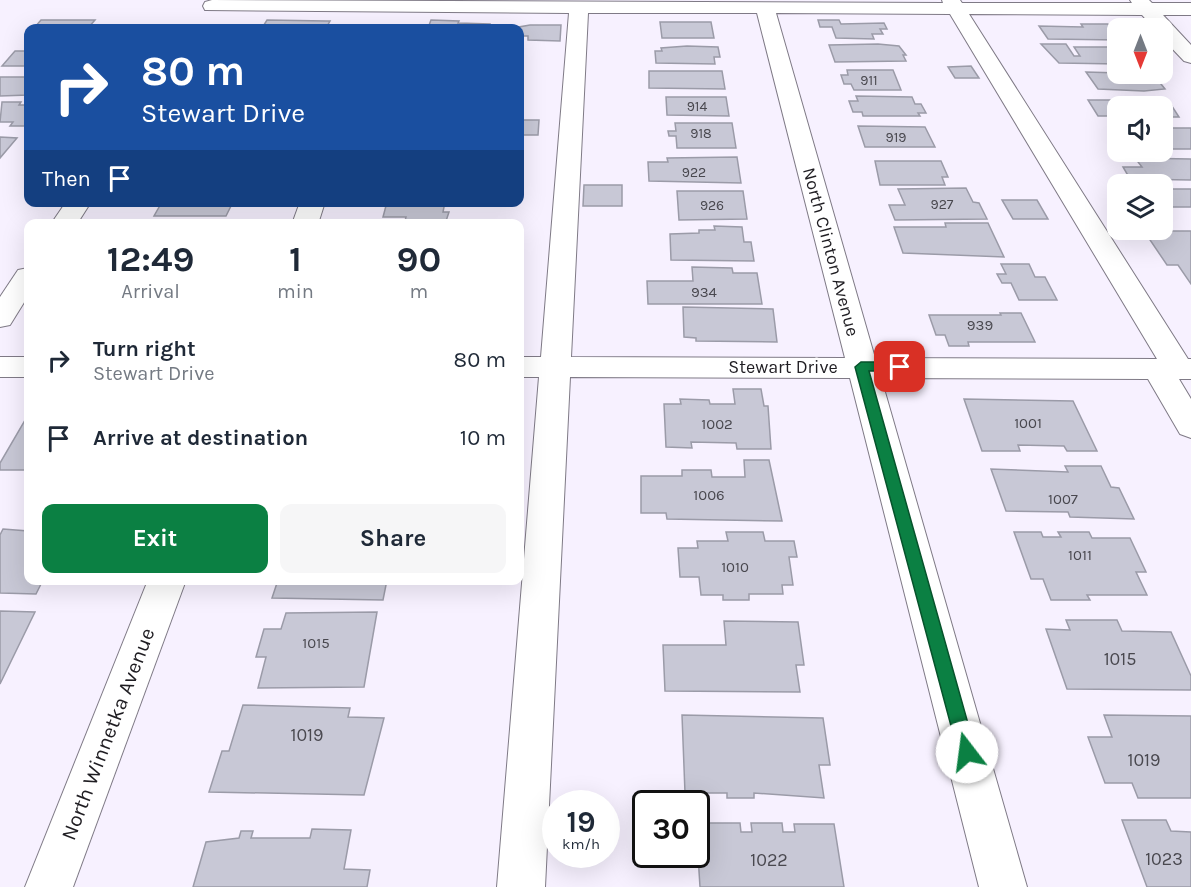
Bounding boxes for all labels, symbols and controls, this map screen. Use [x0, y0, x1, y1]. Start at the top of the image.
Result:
north arrow [1107, 18, 1173, 84]
map controls [1107, 18, 1173, 240]
text: 80 m [141, 46, 245, 96]
icon: right [42, 48, 120, 126]
house number: 911 [860, 72, 878, 89]
button: sound [1107, 96, 1173, 162]
text: Stewart Drive [141, 97, 305, 129]
house number: 914 [687, 98, 707, 115]
house number: 918 [690, 125, 712, 142]
house number: 919 [886, 129, 906, 146]
icon: arrive [103, 162, 136, 195]
house number: 922 [682, 164, 706, 181]
street label: North Clinton Avenue [798, 165, 864, 339]
text: Then [42, 166, 91, 192]
button: layers [1107, 174, 1173, 240]
house number: 927 [931, 196, 954, 213]
house number: 926 [700, 197, 724, 214]
text: 12:49 [107, 238, 194, 280]
text: 1 [289, 238, 302, 280]
text: 90 [397, 238, 441, 280]
text: Arrival [121, 280, 180, 303]
text: min [277, 280, 314, 303]
text: m [410, 280, 428, 303]
house number: 934 [691, 283, 718, 301]
house number: 939 [967, 316, 993, 334]
text: Turn right [93, 336, 196, 362]
pin [874, 341, 925, 392]
icon: right [42, 344, 75, 377]
text: 80 m [454, 347, 506, 373]
icon: arrive [883, 350, 916, 383]
street label: Stewart Drive [728, 356, 838, 378]
text: Stewart Drive [93, 362, 215, 385]
house number: 1001 [1014, 414, 1042, 432]
house number: 1002 [701, 415, 733, 433]
icon: arrive [42, 422, 75, 455]
text: Arrive at destination [93, 425, 308, 451]
text: 10 m [460, 425, 506, 451]
house number: 1006 [693, 486, 725, 504]
house number: 1007 [1048, 490, 1078, 508]
button: Exit [42, 504, 268, 573]
button: Share [280, 504, 506, 573]
house number: 1011 [1068, 546, 1092, 564]
house number: 1010 [721, 558, 749, 576]
street label: North Winnetka Avenue [56, 624, 160, 844]
house number: 1015 [302, 634, 330, 652]
house number: 1015 [1104, 648, 1136, 670]
position arrow [935, 720, 999, 784]
house number: 1019 [290, 724, 324, 746]
house number: 1019 [1127, 749, 1161, 771]
speed limit sign: 30 [632, 790, 710, 868]
text: 19 [566, 804, 595, 840]
text: km/h [562, 835, 600, 853]
house number: 1023 [1145, 848, 1183, 870]
house number: 1022 [750, 849, 788, 871]

